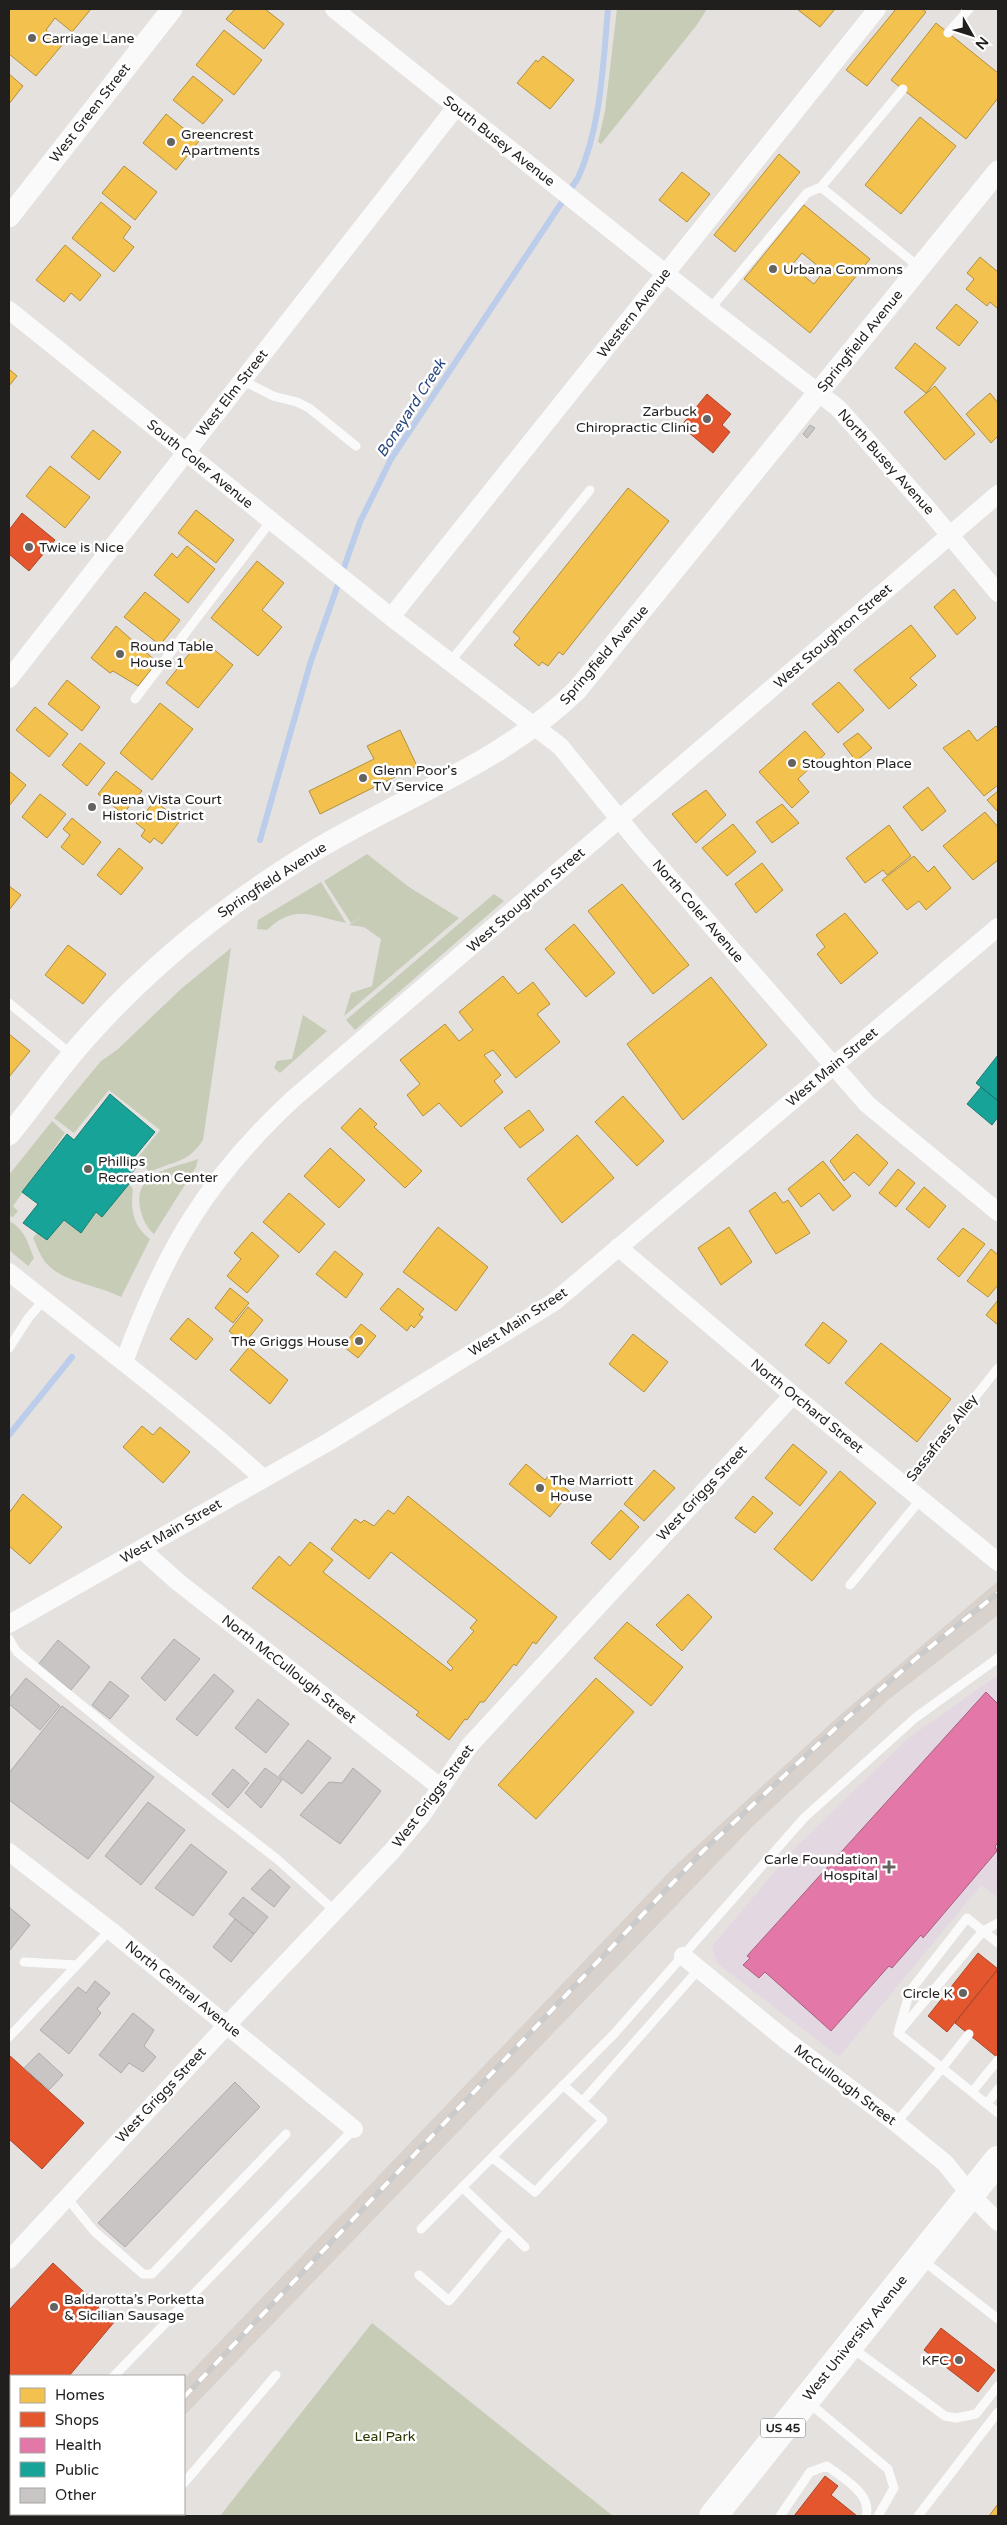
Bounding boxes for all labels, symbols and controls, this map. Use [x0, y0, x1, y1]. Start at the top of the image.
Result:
north arrow [947, 10, 997, 60]
place label: Carriage Lane [42, 30, 135, 47]
marker: Carriage Lane [26, 32, 38, 44]
text: N [972, 33, 992, 53]
street label: West Green Street [46, 60, 134, 166]
street label: South Busey Avenue [440, 92, 558, 190]
place label: Greencrest Apartments [181, 126, 260, 159]
marker: Greencrest Apartments [165, 136, 177, 148]
place label: Urbana Commons [783, 261, 903, 278]
marker: Urbana Commons [767, 263, 779, 275]
street label: Western Avenue [594, 265, 674, 361]
street label: Springfield Avenue [814, 286, 906, 395]
street label: West Elm Street [193, 345, 272, 440]
water label: Boneyard Creek [373, 354, 450, 460]
place label: Zarbuck Chiropractic Clinic [576, 403, 697, 436]
street label: North Busey Avenue [834, 406, 938, 518]
marker: Zarbuck Chiropractic Clinic [701, 413, 713, 425]
street label: South Coler Avenue [143, 416, 257, 512]
place label: Twice is Nice [39, 539, 124, 556]
marker: Twice is Nice [23, 541, 35, 553]
street label: West Stoughton Street [771, 580, 896, 692]
street label: Springfield Avenue [556, 602, 652, 708]
place label: Round Table House 1 [130, 638, 214, 671]
marker: Round Table House 1 [114, 648, 126, 660]
place label: Stoughton Place [802, 755, 912, 772]
marker: Stoughton Place [786, 757, 798, 769]
place label: Glenn Poor's TV Service [373, 762, 457, 795]
marker: Glenn Poor's TV Service [357, 772, 369, 784]
place label: Buena Vista Court Historic District [102, 791, 223, 824]
marker: Buena Vista Court Historic District [86, 801, 98, 813]
street label: Springfield Avenue [214, 838, 330, 922]
street label: West Stoughton Street [464, 844, 589, 956]
street label: North Coler Avenue [649, 856, 747, 966]
street label: West Main Street [783, 1023, 882, 1110]
place label: Phillips Recreation Center [98, 1153, 219, 1186]
marker: Phillips Recreation Center [82, 1163, 94, 1175]
street label: West Main Street [466, 1283, 571, 1360]
place label: The Griggs House [231, 1333, 349, 1350]
marker: The Griggs House [353, 1335, 365, 1347]
street label: North Orchard Street [747, 1355, 867, 1457]
street label: Sassafrass Alley [903, 1391, 982, 1485]
street label: West Griggs Street [653, 1441, 751, 1544]
place label: The Marriott House [550, 1472, 634, 1505]
marker: The Marriott House [534, 1482, 546, 1494]
street label: West Main Street [117, 1495, 225, 1567]
street label: North McCullough Street [218, 1611, 360, 1727]
street label: West Griggs Street [389, 1741, 478, 1851]
place label: Carle Foundation Hospital [764, 1851, 878, 1884]
marker: Carle Foundation Hospital [882, 1860, 896, 1874]
street label: North Central Avenue [122, 1937, 244, 2041]
place label: Circle K [903, 1985, 953, 2002]
marker: Circle K [957, 1987, 969, 1999]
street label: McCullough Street [790, 2041, 900, 2129]
street label: West Griggs Street [112, 2043, 210, 2146]
street label: West University Avenue [799, 2272, 911, 2404]
place label: Baldarotta’s Porketta & Sicilian Sausage [64, 2291, 204, 2324]
marker: Baldarotta’s Porketta & Sicilian Sausage [48, 2301, 60, 2313]
place label: KFC [922, 2352, 949, 2369]
marker: KFC [953, 2354, 965, 2366]
legend [10, 2375, 185, 2515]
text: Homes [55, 2386, 105, 2404]
text: Shops [55, 2411, 99, 2429]
road number: US 45 [760, 2418, 806, 2438]
park label: Leal Park [355, 2428, 416, 2445]
text: Health [55, 2436, 102, 2454]
text: Public [55, 2461, 99, 2479]
text: Other [55, 2486, 97, 2504]

